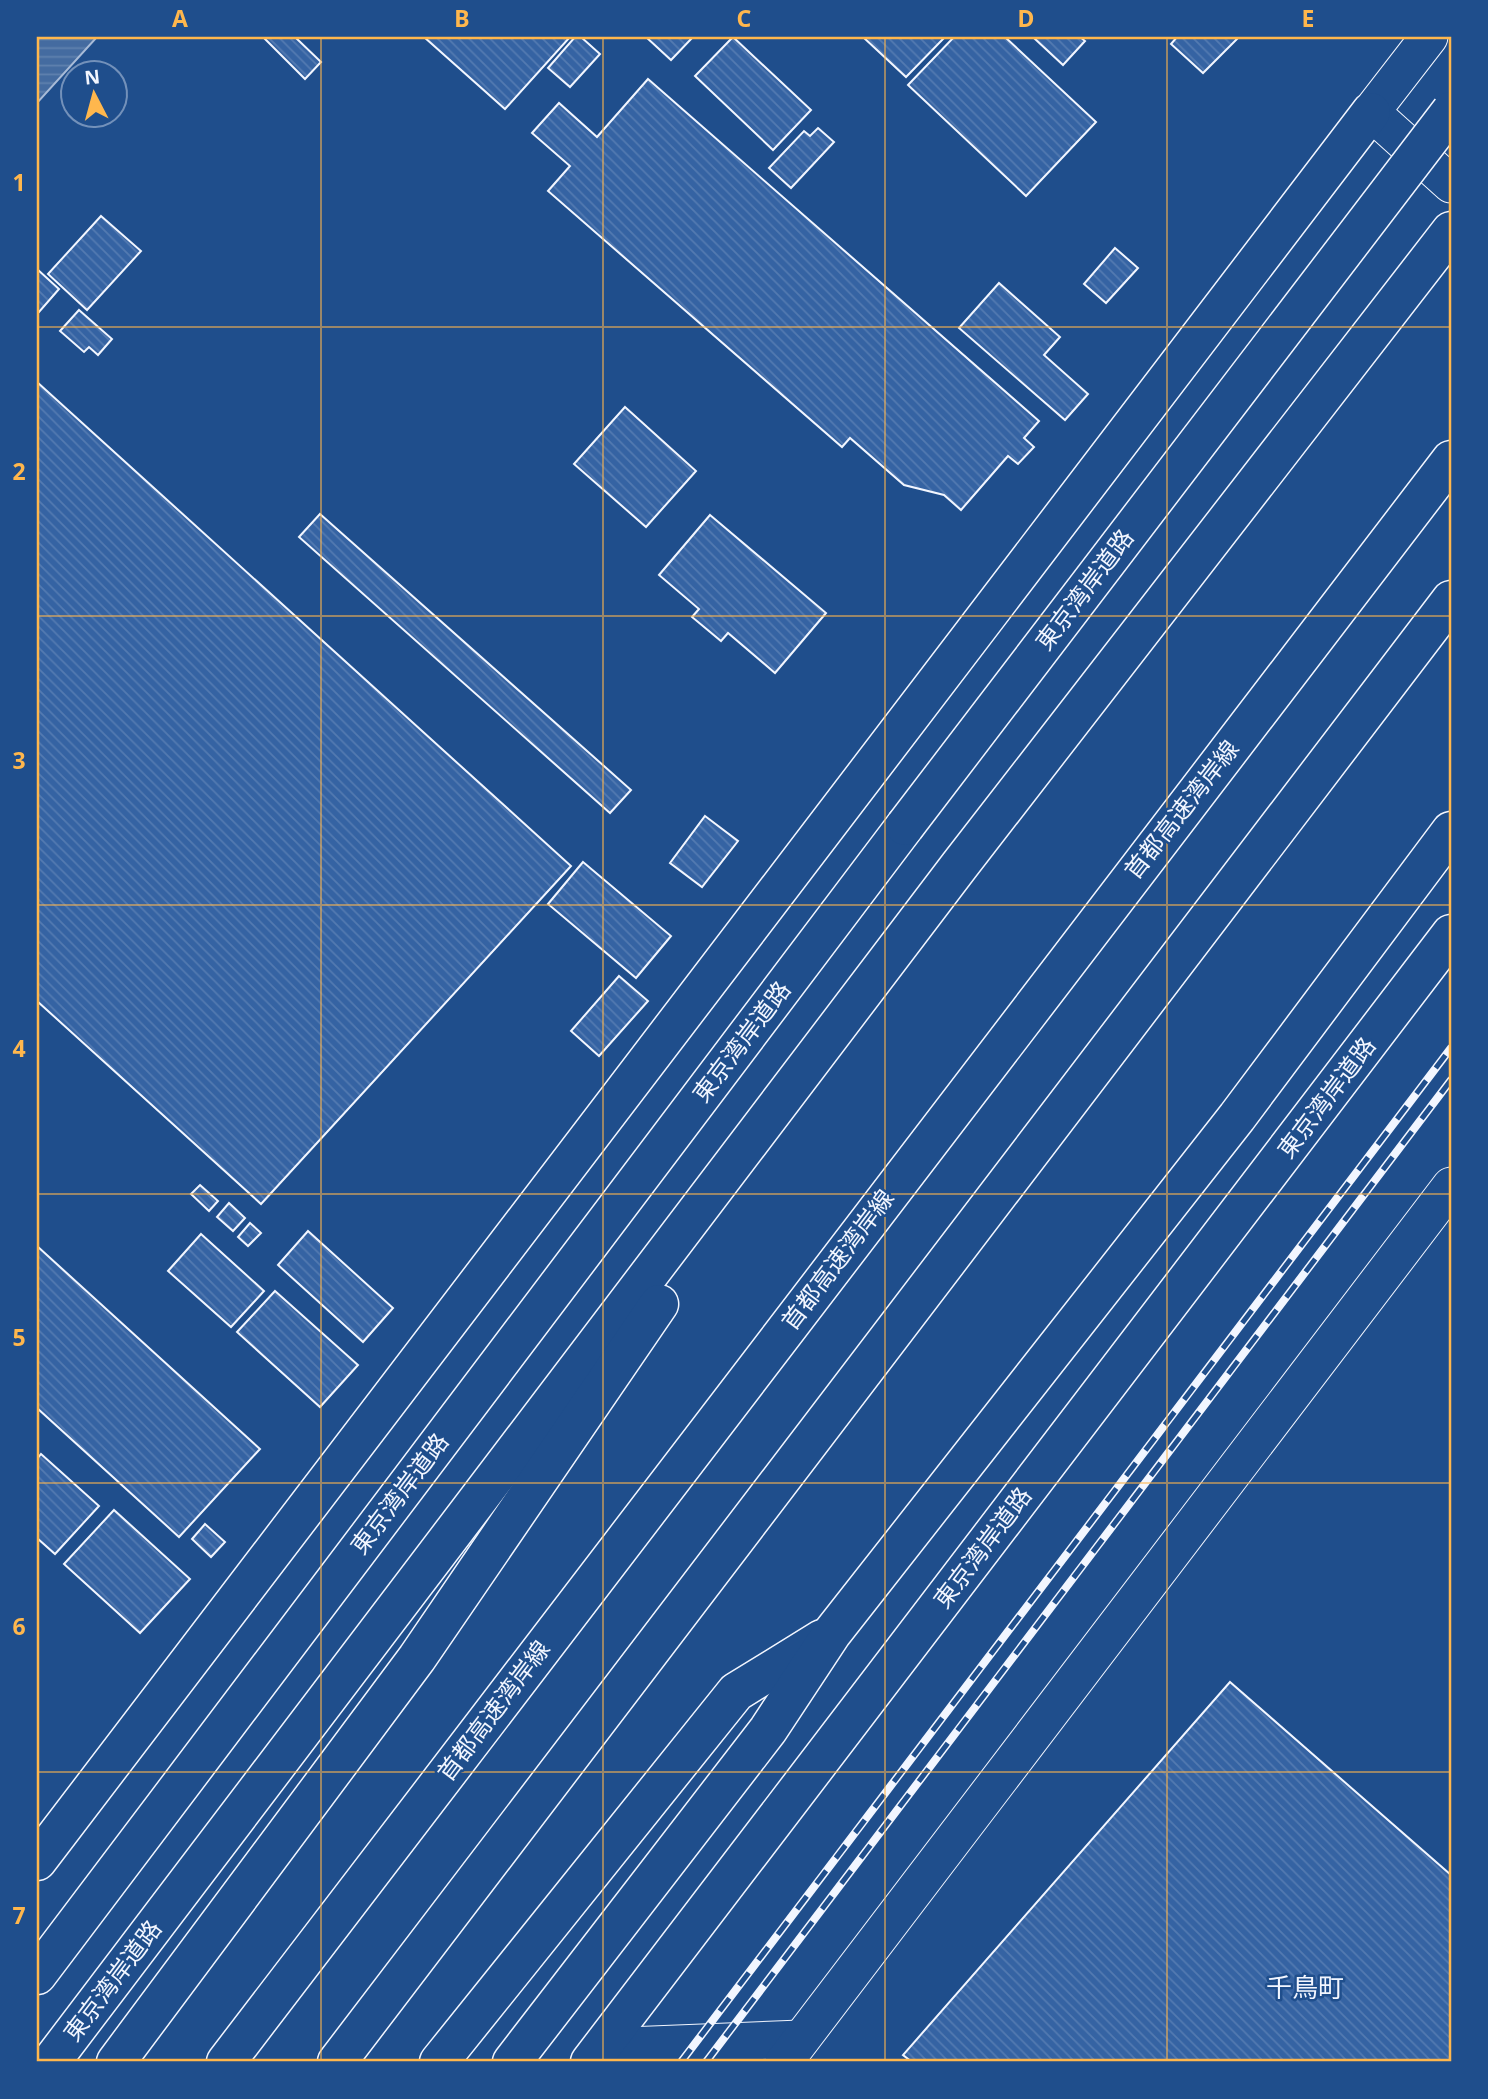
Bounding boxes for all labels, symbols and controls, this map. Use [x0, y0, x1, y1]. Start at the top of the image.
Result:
text: A [172, 2, 188, 34]
text: B [454, 2, 470, 34]
text: C [737, 2, 752, 34]
text: D [1018, 2, 1034, 34]
text: E [1302, 2, 1314, 34]
north arrow [60, 60, 130, 130]
text: N [83, 63, 101, 91]
text: 1 [12, 166, 26, 198]
text: 2 [12, 455, 26, 487]
street label: 東京湾岸道路 [1027, 522, 1140, 657]
street label: 首都高速湾岸線 [1116, 733, 1246, 885]
text: 3 [12, 744, 26, 776]
street label: 東京湾岸道路 [684, 974, 797, 1109]
street label: 東京湾岸道路 [1269, 1030, 1382, 1165]
text: 4 [12, 1032, 26, 1064]
street label: 首都高速湾岸線 [773, 1182, 901, 1336]
text: 5 [12, 1321, 26, 1353]
street label: 東京湾岸道路 [342, 1426, 455, 1561]
street label: 東京湾岸道路 [925, 1480, 1038, 1615]
text: 6 [12, 1610, 26, 1642]
street label: 首都高速湾岸線 [429, 1633, 557, 1787]
text: 7 [12, 1899, 26, 1931]
street label: 東京湾岸道路 [55, 1913, 168, 2048]
district label: 千鳥町 [1266, 1969, 1344, 2005]

